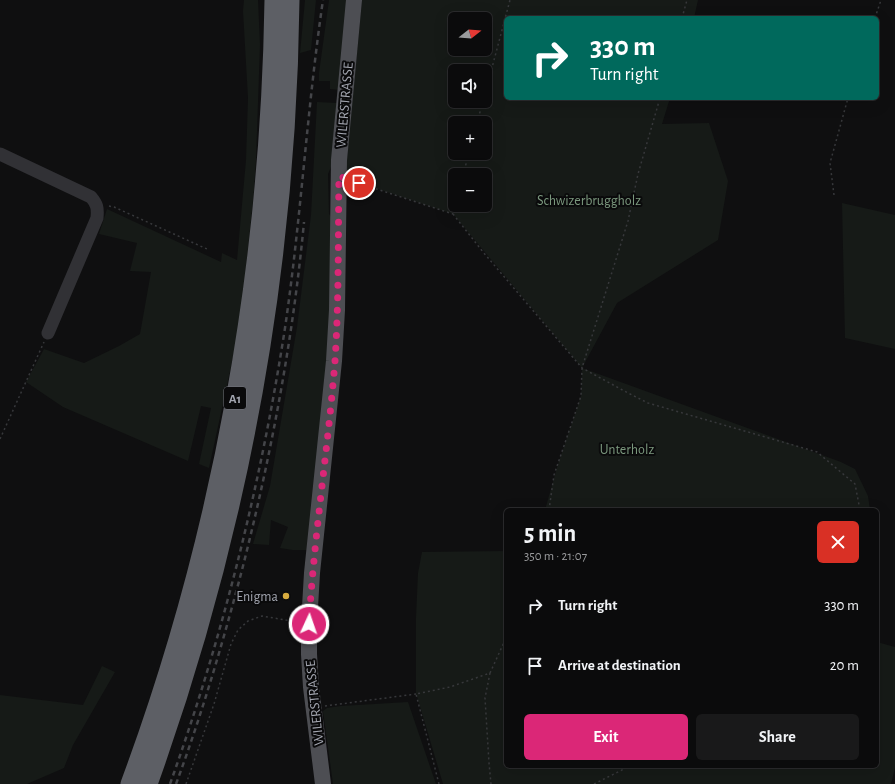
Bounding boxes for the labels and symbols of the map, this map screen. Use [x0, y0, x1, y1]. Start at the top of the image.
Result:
north arrow [448, 12, 492, 56]
street label: WILERSTRASSE [334, 62, 356, 148]
pin [342, 166, 376, 200]
park label: Schwizerbruggholz [537, 194, 641, 208]
road number: A1 [224, 387, 246, 409]
park label: Unterholz [600, 443, 654, 457]
place label: Enigma [236, 590, 279, 604]
marker: Enigma [281, 591, 291, 601]
position arrow [288, 603, 330, 645]
street label: WILERSTRASSE [304, 659, 326, 746]

